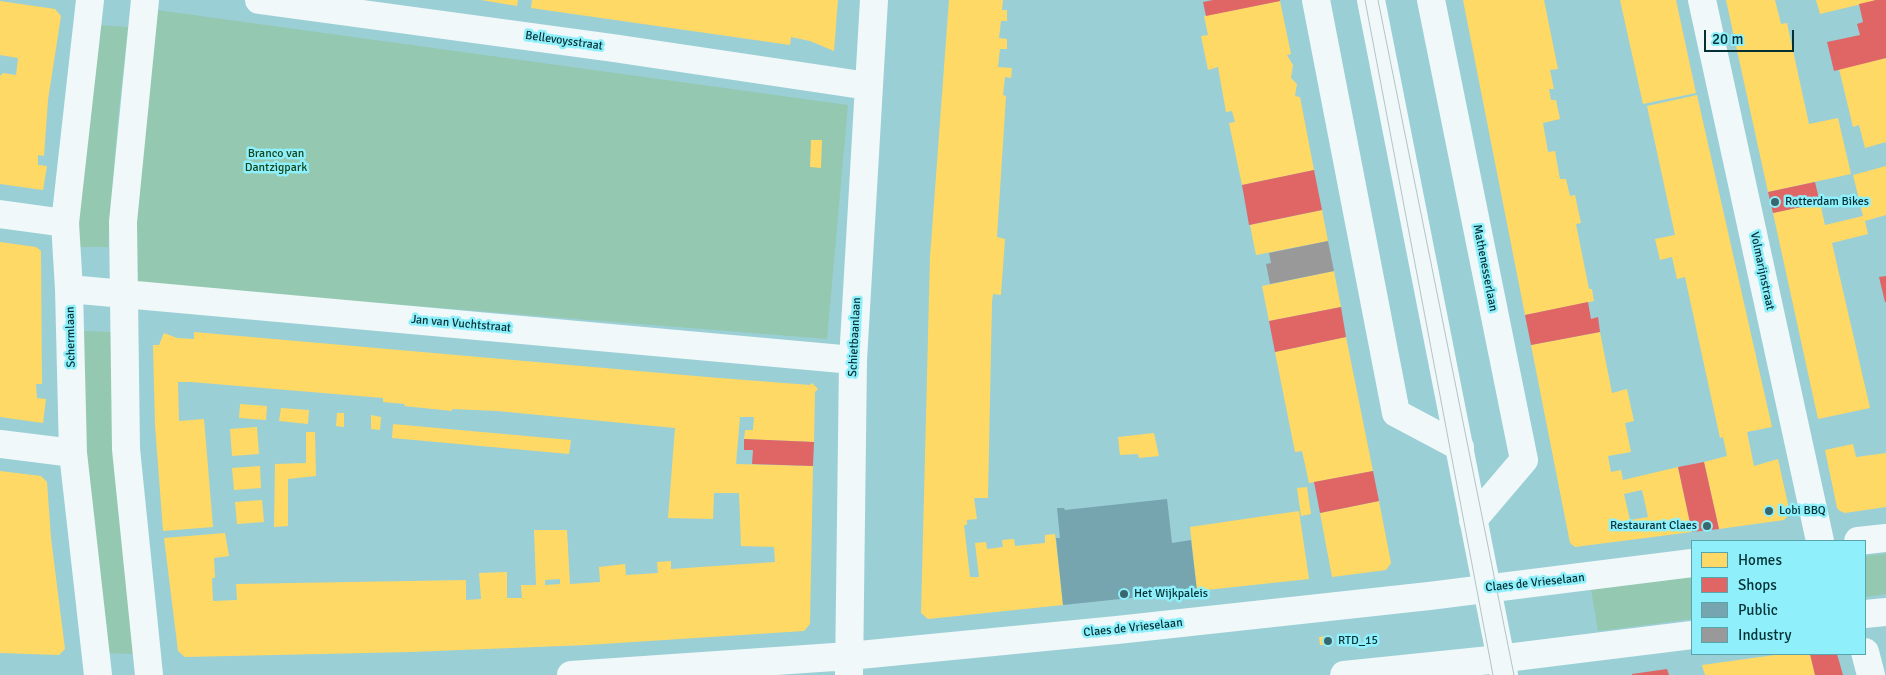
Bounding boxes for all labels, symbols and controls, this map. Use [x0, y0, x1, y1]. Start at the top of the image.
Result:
scale bar [1706, 20, 1796, 52]
street label: Bellevoysstraat [524, 28, 604, 54]
text: 20 m [1712, 30, 1743, 48]
park label: Branco van Dantzigpark [245, 147, 307, 175]
place label: Rotterdam Bikes [1785, 195, 1869, 209]
marker: Rotterdam Bikes [1769, 196, 1781, 208]
street label: Mathenesserlaan [1470, 223, 1500, 313]
street label: Volmarijnstraat [1747, 231, 1777, 311]
street label: Schietbaanlaan [846, 297, 864, 377]
street label: Schermlaan [63, 306, 79, 368]
street label: Jan van Vuchtstraat [410, 312, 512, 336]
place label: Lobi BBQ [1779, 504, 1826, 518]
marker: Lobi BBQ [1763, 505, 1775, 517]
place label: Restaurant Claes [1610, 519, 1697, 533]
marker: Restaurant Claes [1701, 520, 1713, 532]
legend [1691, 540, 1866, 655]
text: Homes [1738, 551, 1782, 569]
street label: Claes de Vrieselaan [1485, 571, 1585, 595]
text: Shops [1738, 576, 1777, 594]
place label: Het Wijkpaleis [1134, 587, 1208, 601]
marker: Het Wijkpaleis [1118, 588, 1130, 600]
text: Public [1738, 601, 1778, 619]
street label: Claes de Vrieselaan [1083, 616, 1183, 640]
text: Industry [1738, 626, 1791, 644]
place label: RTD_15 [1338, 634, 1378, 648]
marker: RTD_15 [1322, 635, 1334, 647]

